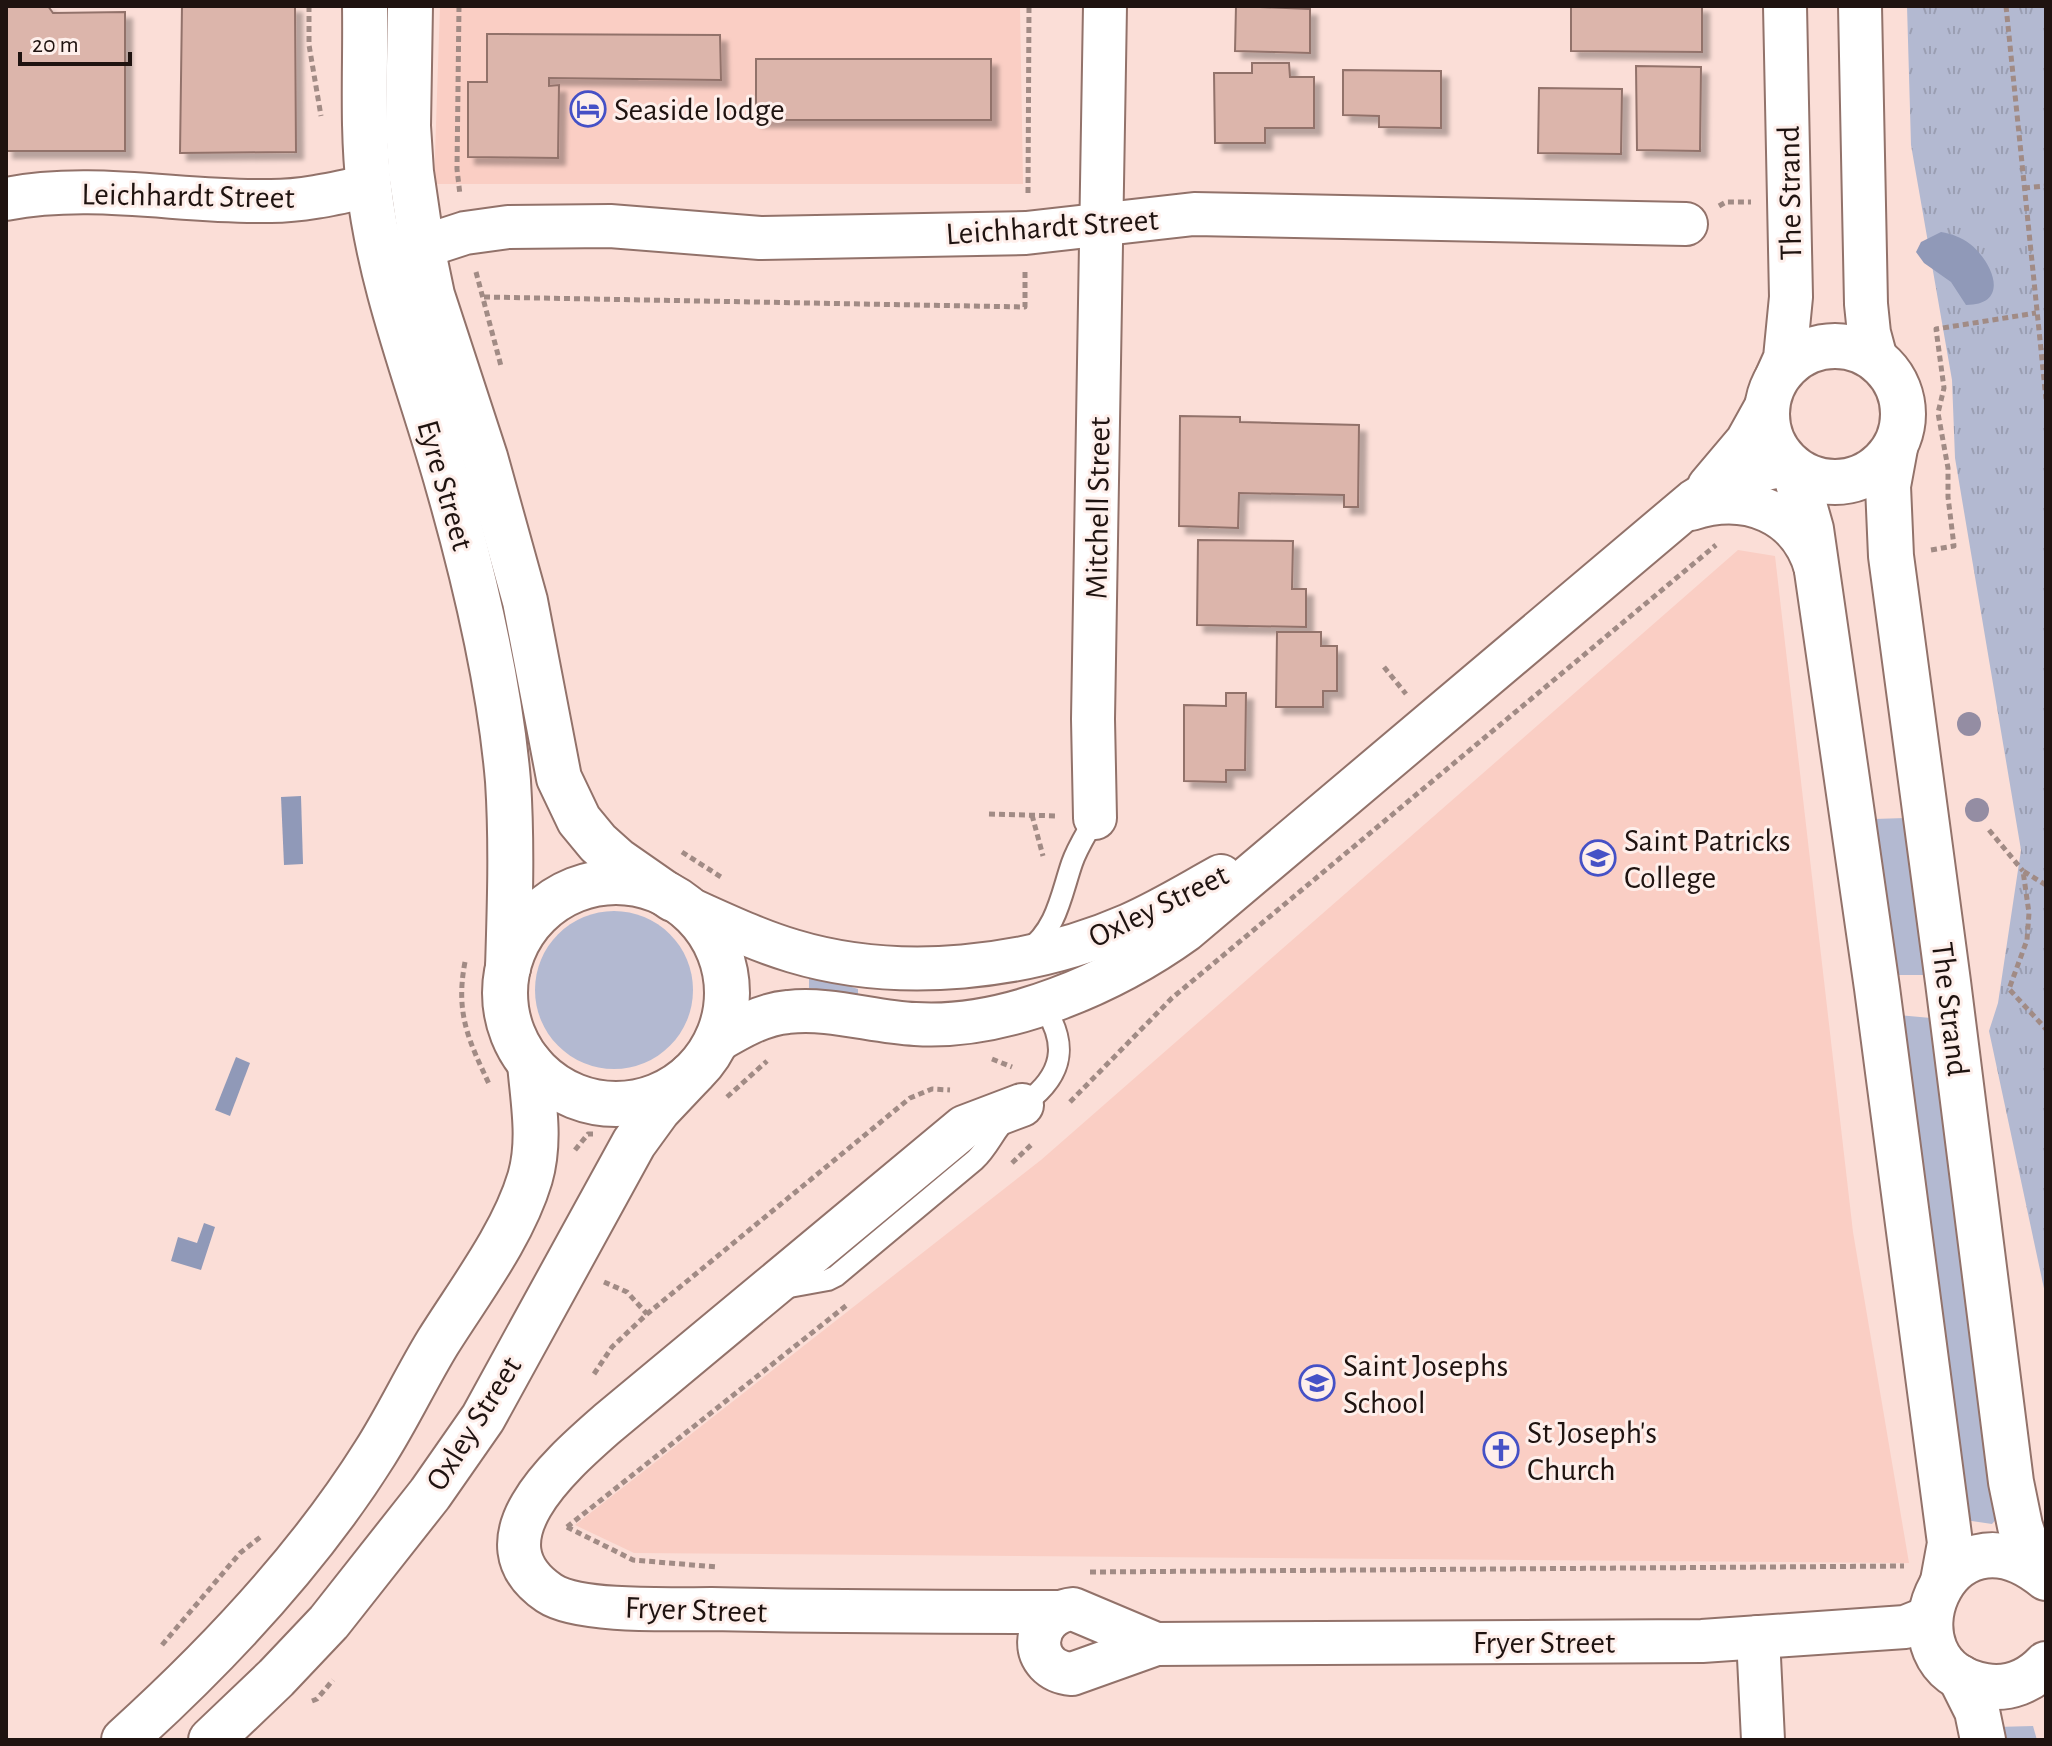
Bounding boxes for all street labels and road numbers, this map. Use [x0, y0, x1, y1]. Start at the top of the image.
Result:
street label: The Strand [1773, 125, 1807, 261]
street label: Leichhardt Street [81, 178, 295, 214]
street label: Leichhardt Street [945, 204, 1159, 250]
street label: Mitchell Street [1080, 416, 1116, 600]
street label: Eyre Street [411, 417, 479, 554]
street label: Oxley Street [1083, 858, 1233, 953]
street label: The Strand [1926, 940, 1974, 1078]
street label: Oxley Street [420, 1351, 527, 1496]
street label: Fryer Street [624, 1592, 768, 1628]
street label: Fryer Street [1473, 1627, 1615, 1659]

